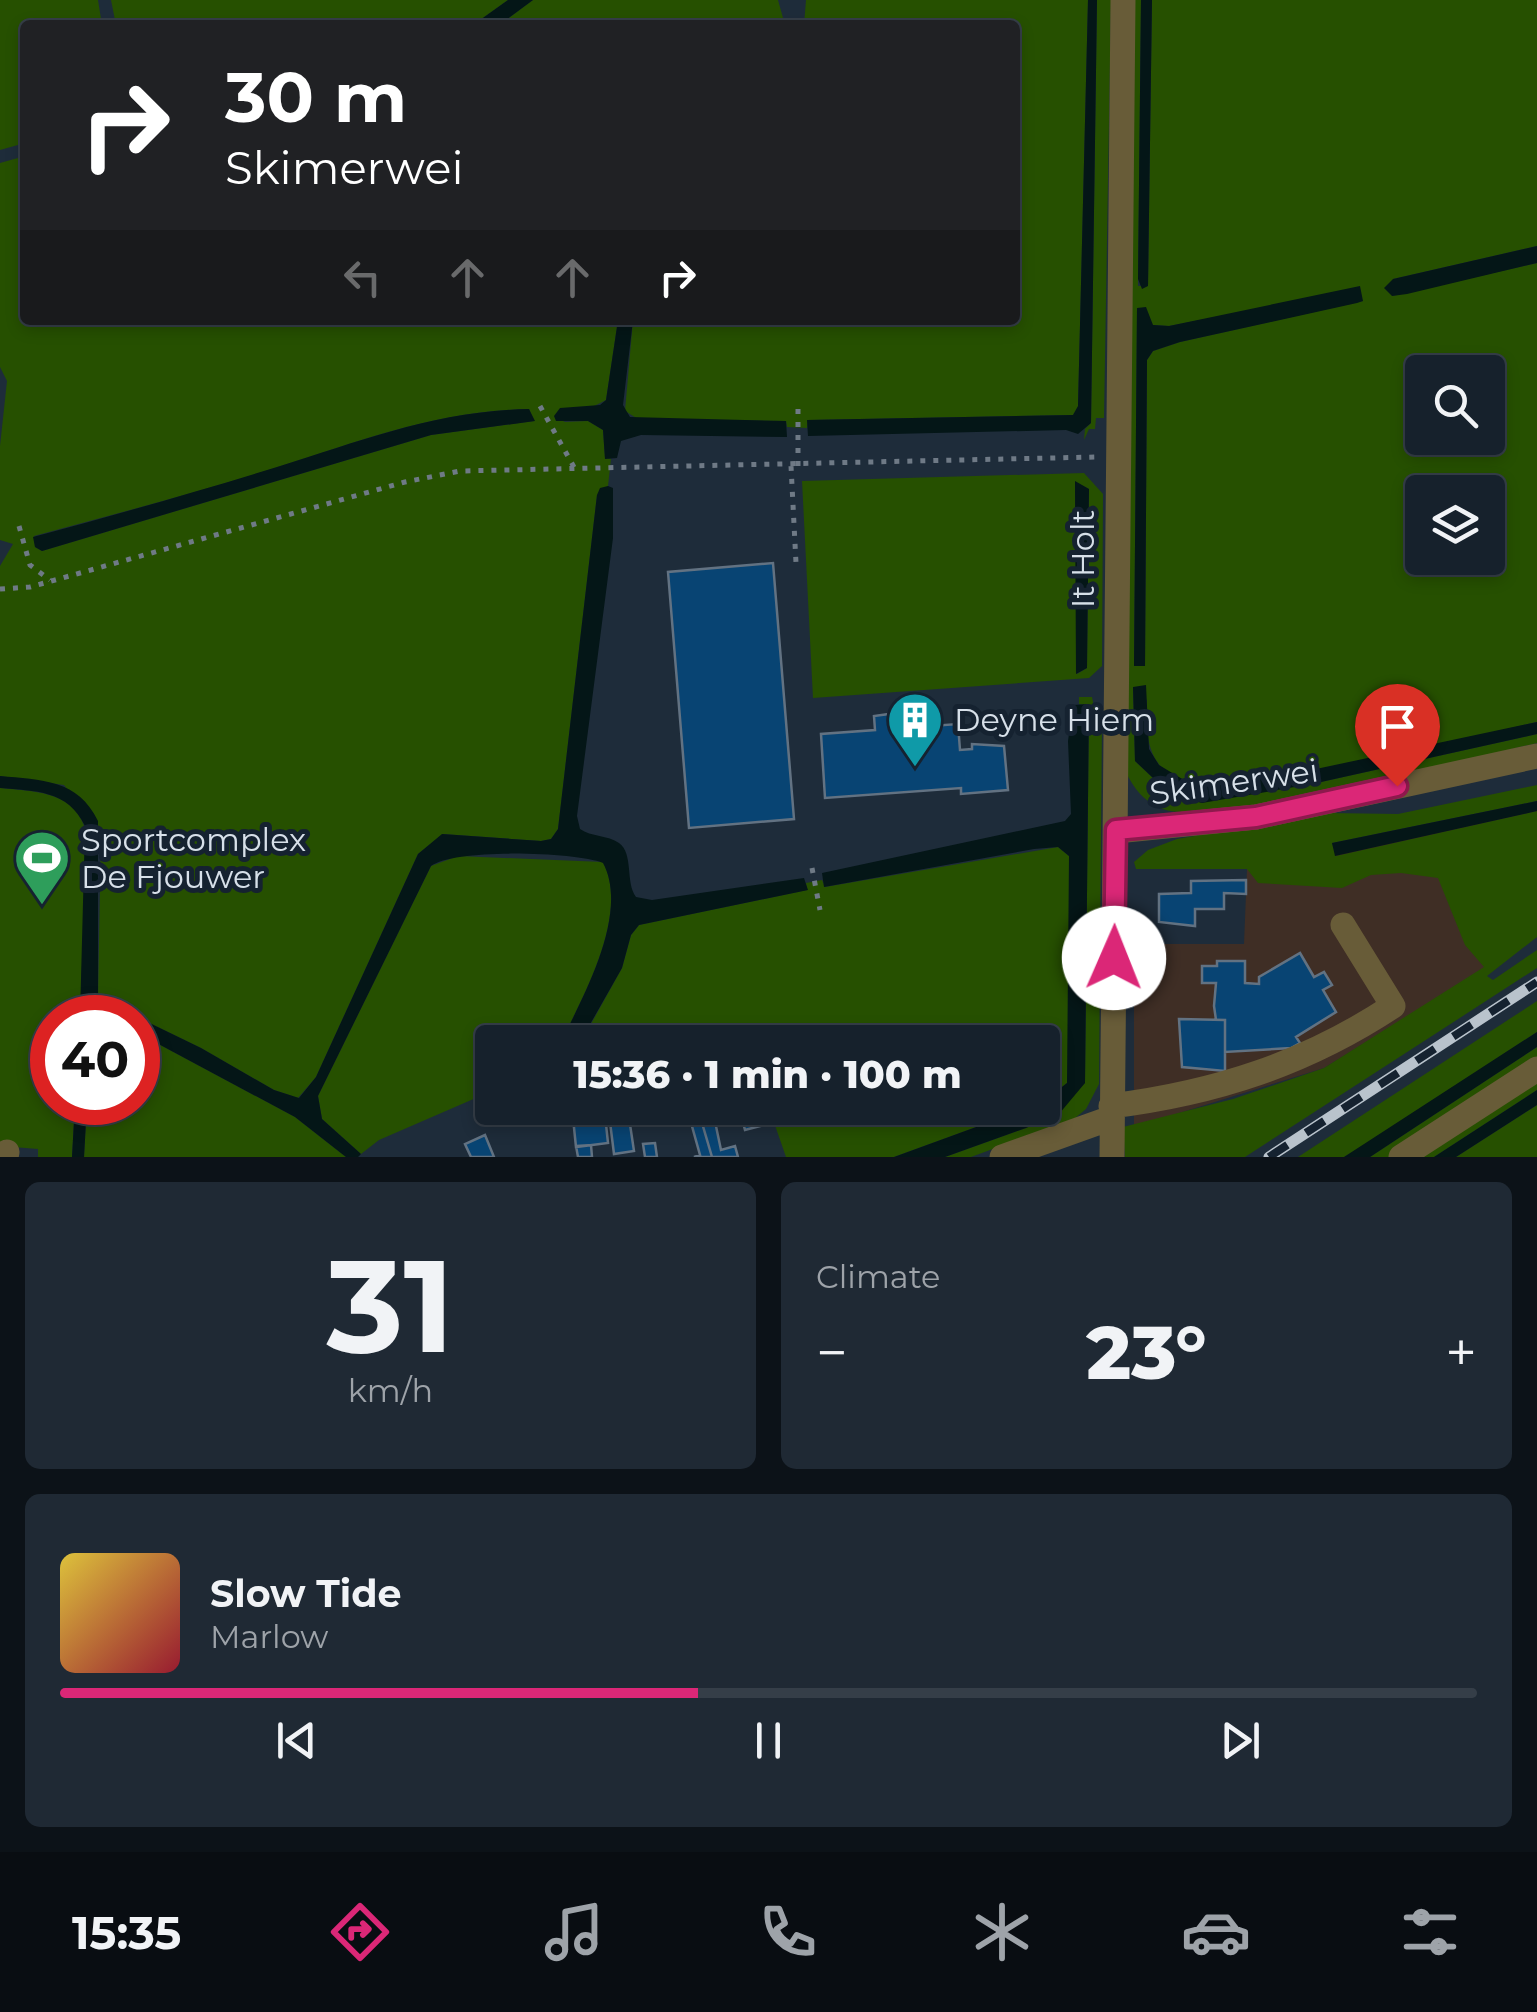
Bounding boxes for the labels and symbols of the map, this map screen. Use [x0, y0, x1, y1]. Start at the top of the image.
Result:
street label: It Holt [1063, 510, 1102, 608]
pin [1355, 684, 1440, 787]
building icon: Deyne Hiem [885, 690, 945, 769]
place label: Deyne Hiem [954, 700, 1154, 739]
street label: Skimerwei [1147, 750, 1321, 813]
place label: Sportcomplex De Fjouwer [81, 820, 306, 896]
sports icon: Sportcomplex De Fjouwer [12, 828, 72, 907]
position arrow [1062, 906, 1166, 1010]
speed limit sign: 40 [30, 995, 160, 1125]

